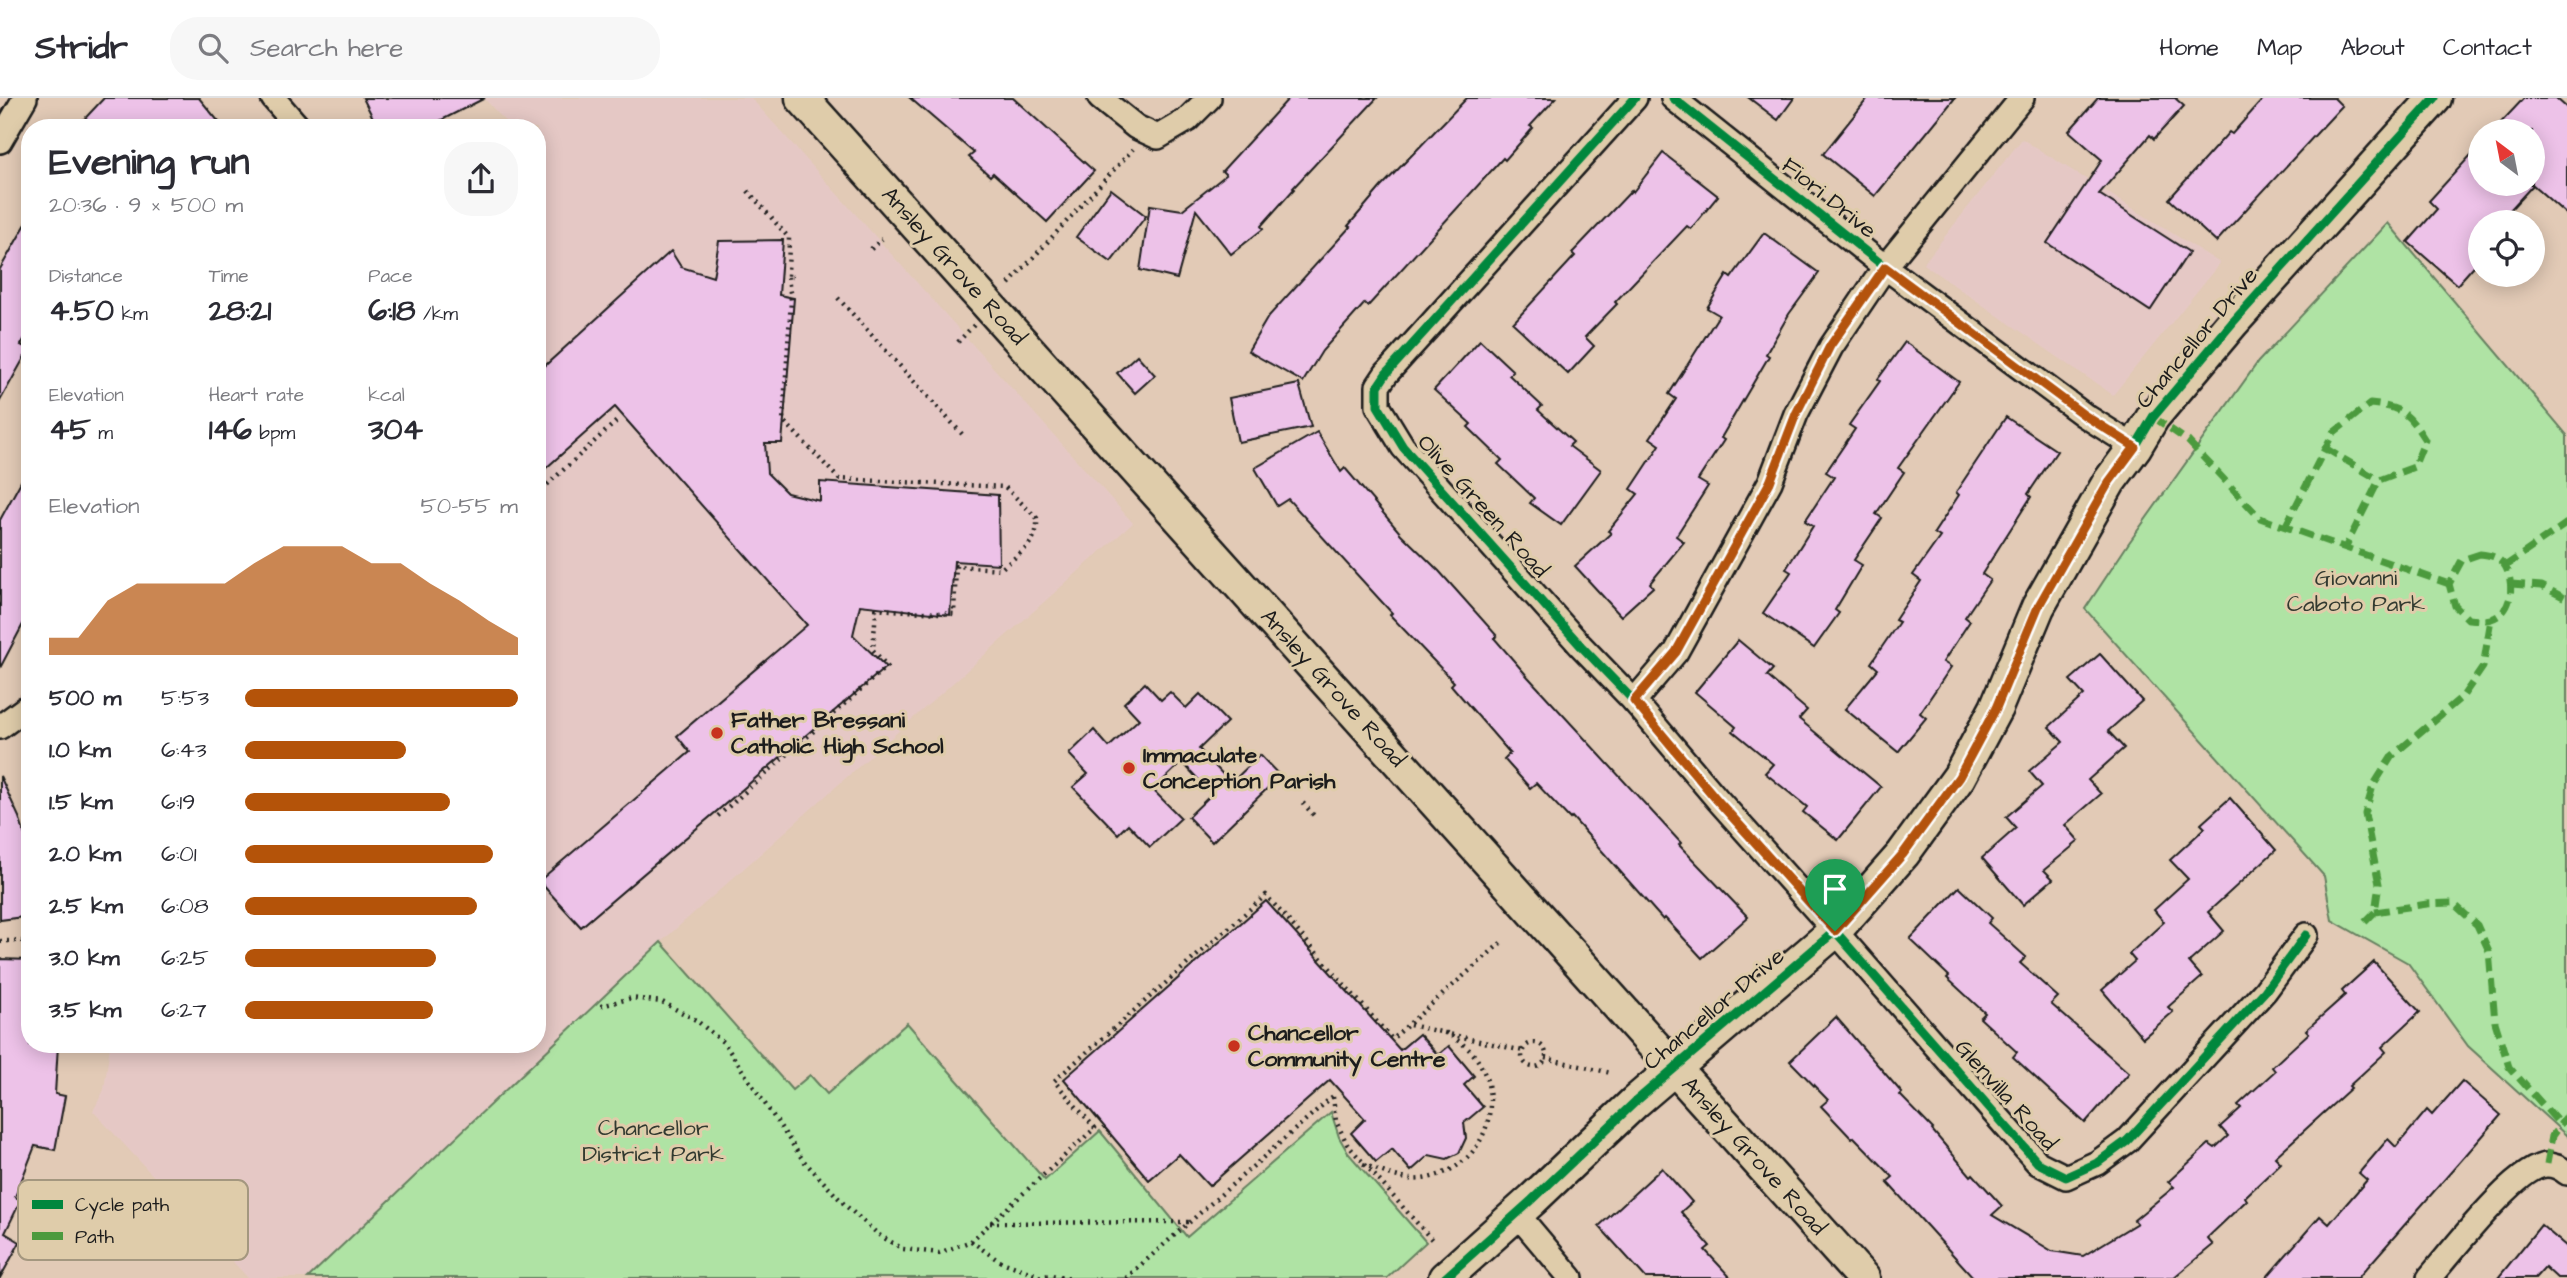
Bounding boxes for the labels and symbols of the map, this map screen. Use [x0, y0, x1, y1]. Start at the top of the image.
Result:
north arrow [2468, 119, 2544, 196]
street label: Fiori Drive [1775, 150, 1883, 246]
street label: Ansley Grove Road [873, 180, 1034, 353]
street label: Chancellor Drive [2128, 261, 2266, 415]
street label: Olive Green Road [1410, 427, 1556, 585]
park label: Giovanni Caboto Park [2287, 562, 2425, 620]
street label: Ansley Grove Road [1252, 602, 1413, 775]
place label: Father Bressani Catholic High School [731, 704, 944, 763]
marker: Father Bressani Catholic High School [709, 725, 725, 741]
place label: Immaculate Conception Parish [1143, 739, 1336, 797]
marker: Immaculate Conception Parish [1121, 760, 1137, 776]
pin [1805, 859, 1865, 931]
street label: Chancellor Drive [1637, 940, 1791, 1078]
place label: Chancellor Community Centre [1248, 1017, 1446, 1077]
street label: Glenvilla Road [1947, 1032, 2065, 1158]
marker: Chancellor Community Centre [1226, 1038, 1242, 1054]
street label: Ansley Grove Road [1673, 1070, 1834, 1243]
park label: Chancellor District Park [582, 1112, 724, 1170]
legend [18, 1180, 248, 1260]
text: Cycle path [75, 1192, 170, 1220]
text: Path [75, 1224, 114, 1251]

